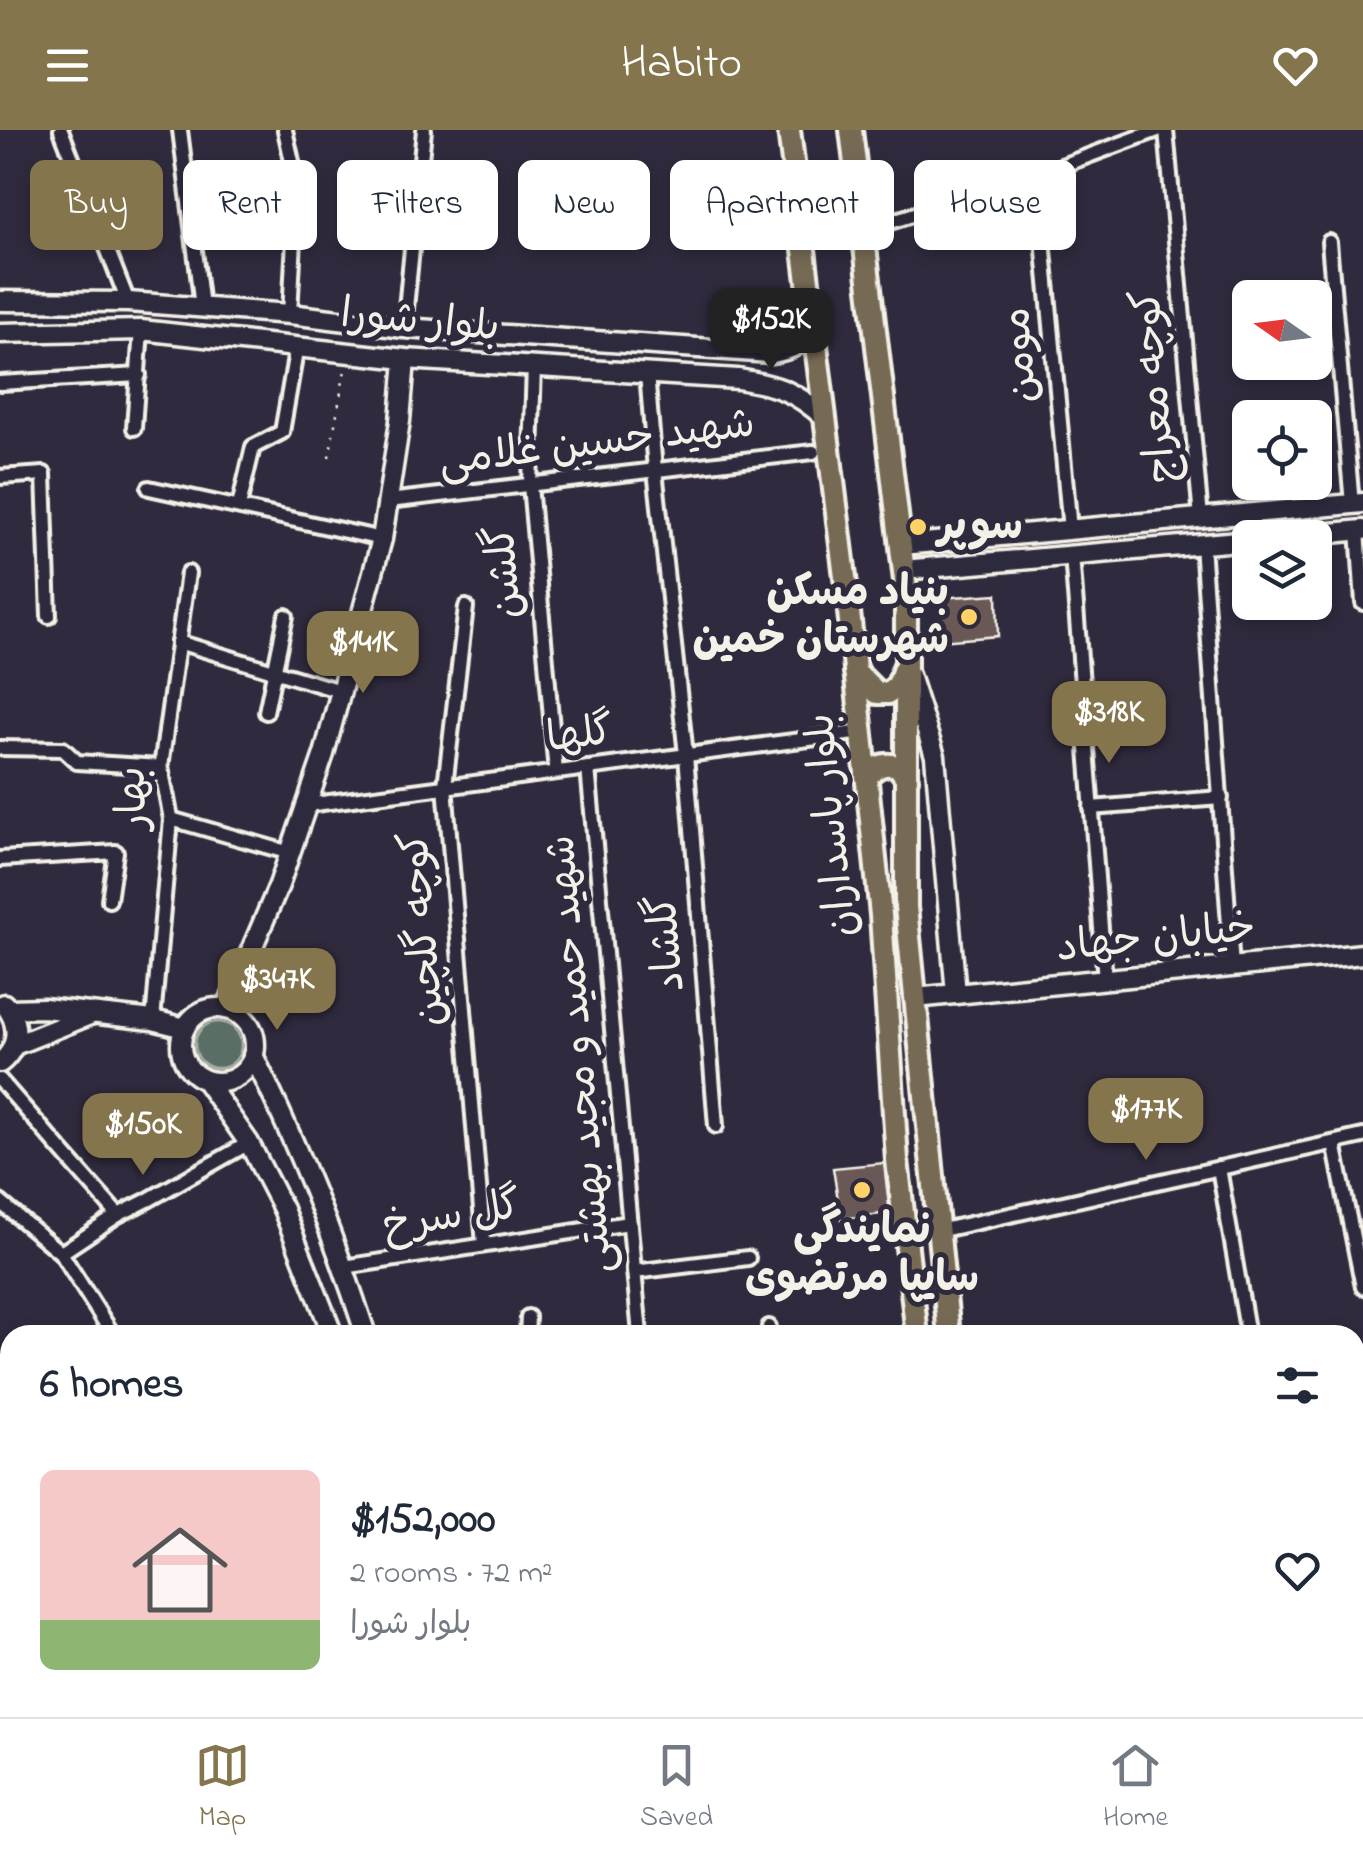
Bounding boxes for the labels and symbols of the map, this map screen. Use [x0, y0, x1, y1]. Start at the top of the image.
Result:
north arrow [1232, 280, 1332, 380]
street label: بلوار شورا [338, 285, 502, 359]
street label: کوچه معراج [1117, 286, 1195, 486]
pin: $152K [701, 288, 841, 373]
street label: مومن [986, 305, 1056, 405]
street label: شهید حسین غلامی [436, 394, 758, 494]
place label: سوپر [934, 497, 1023, 558]
marker: سوپر [907, 516, 929, 538]
street label: گلشن [472, 523, 540, 621]
place label: بنیاد مسکن شهرستان خمین [693, 563, 949, 672]
marker: بنیاد مسکن شهرستان خمین [958, 606, 980, 628]
pin: $141K [293, 611, 433, 696]
pin: $318K [1039, 681, 1179, 766]
street label: گلها [543, 702, 617, 770]
street label: بلوار پاسداران [791, 710, 875, 940]
street label: بهار [102, 765, 166, 834]
street label: کوچه گلچین [385, 829, 463, 1029]
street label: شهید حمید و مجید بهشتی [531, 832, 631, 1276]
street label: گلشاد [633, 892, 703, 994]
street label: خیابان جهاد [1053, 898, 1259, 980]
pin: $347K [207, 948, 347, 1033]
pin: $177K [1076, 1078, 1216, 1163]
pin: $150K [73, 1093, 213, 1178]
street label: گل سرخ [379, 1176, 525, 1258]
marker: نمایندگی سایپا مرتضوی [851, 1179, 873, 1201]
place label: نمایندگی سایپا مرتضوی [745, 1201, 979, 1310]

